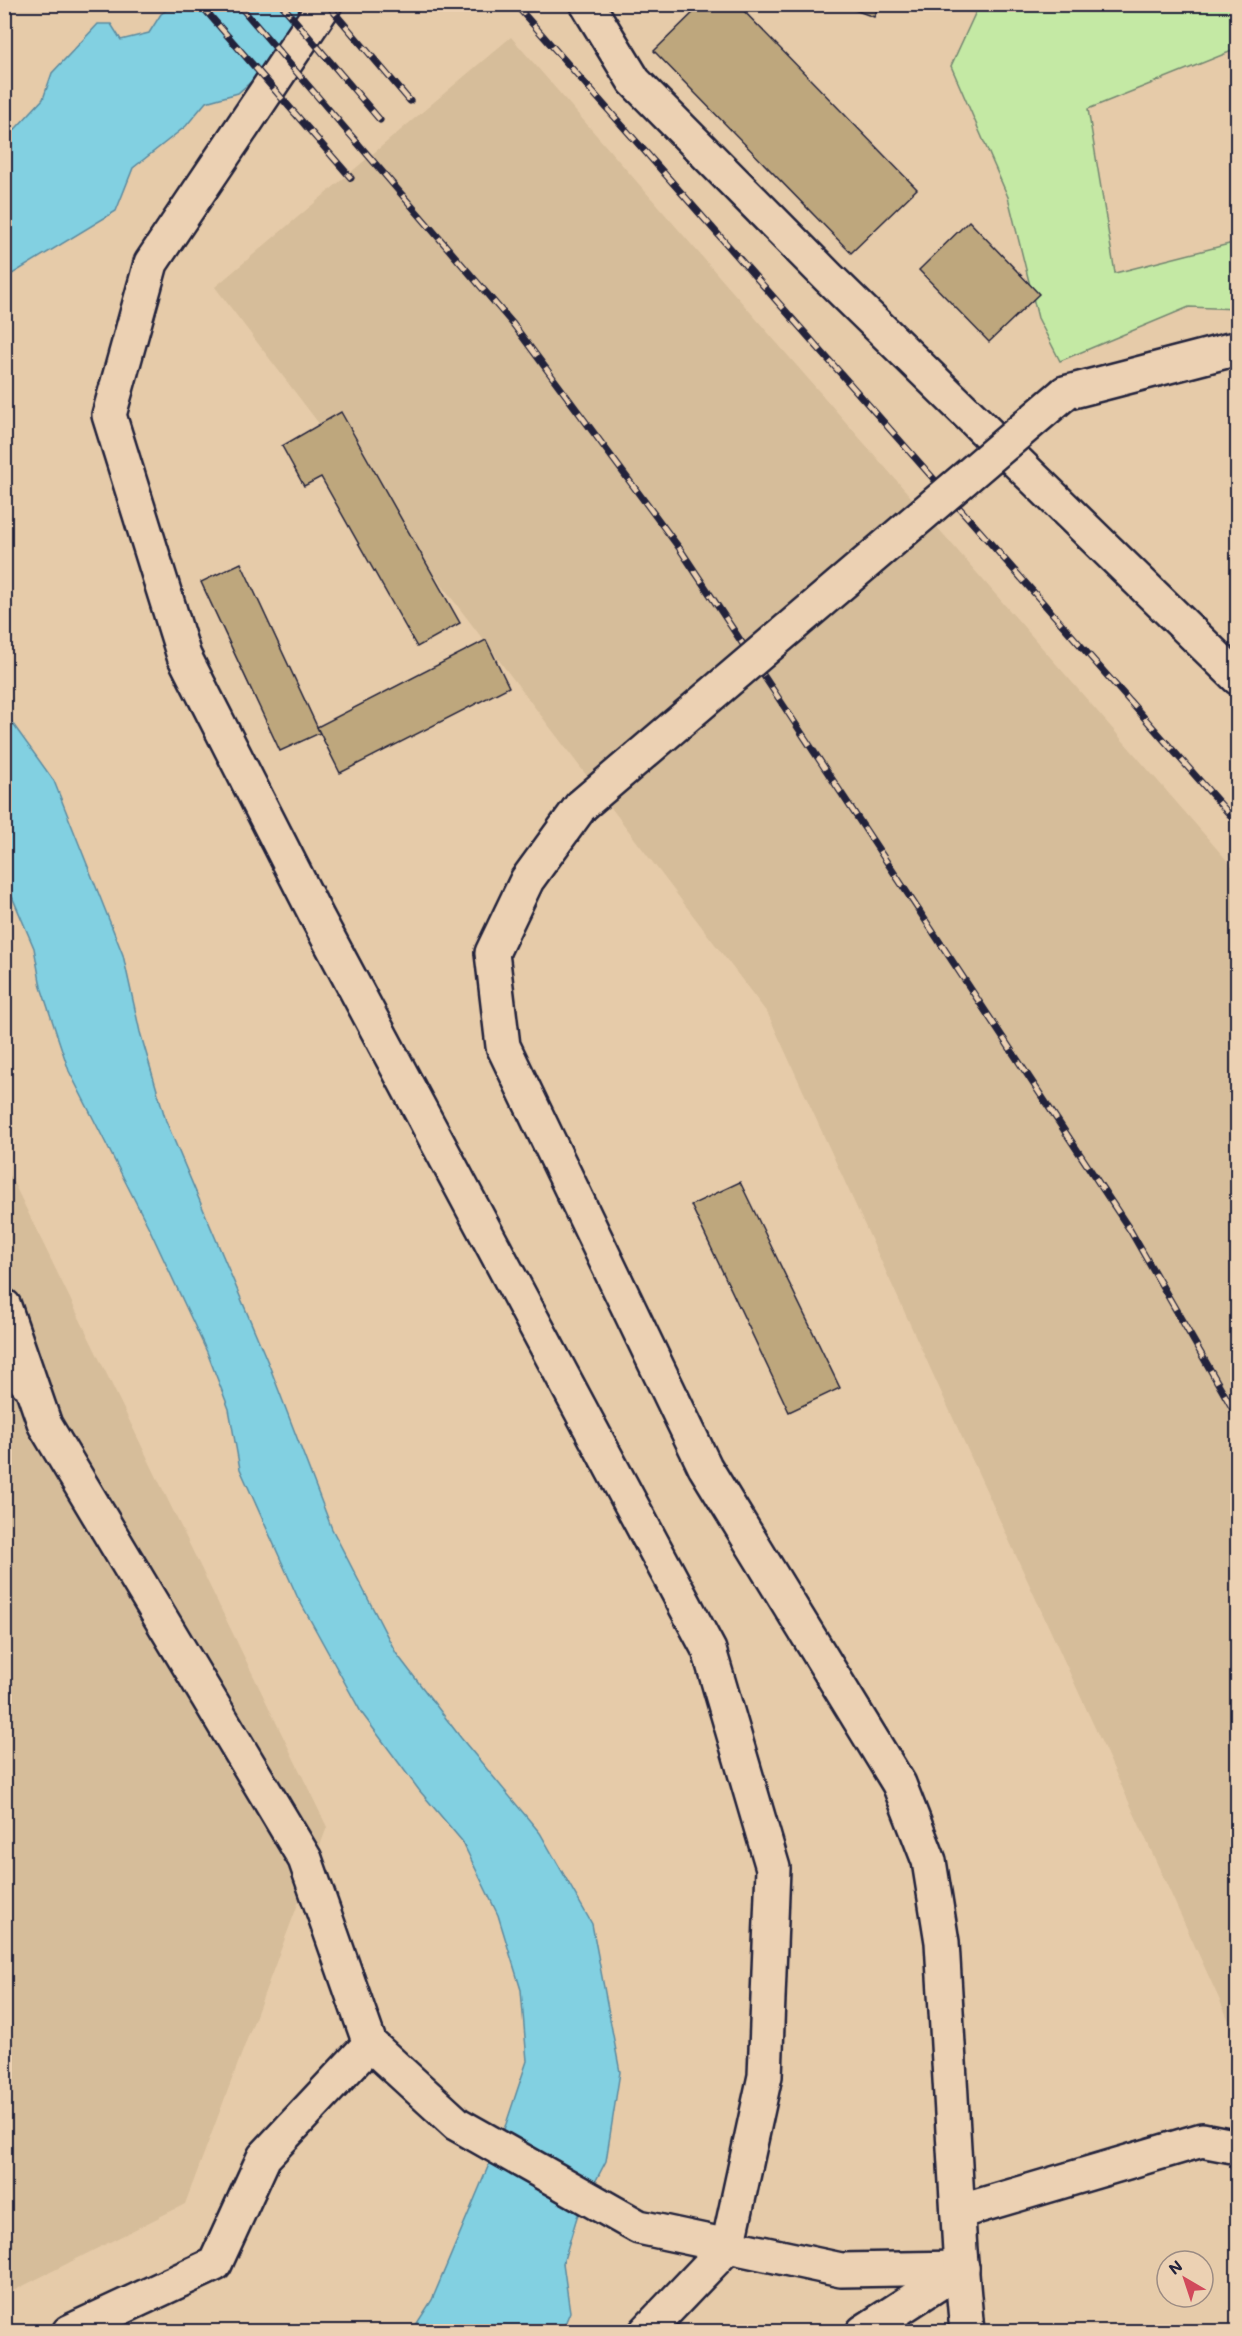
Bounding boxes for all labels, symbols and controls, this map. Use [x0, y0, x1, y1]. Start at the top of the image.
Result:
north arrow [1155, 2249, 1215, 2309]
text: N [1164, 2255, 1187, 2279]

